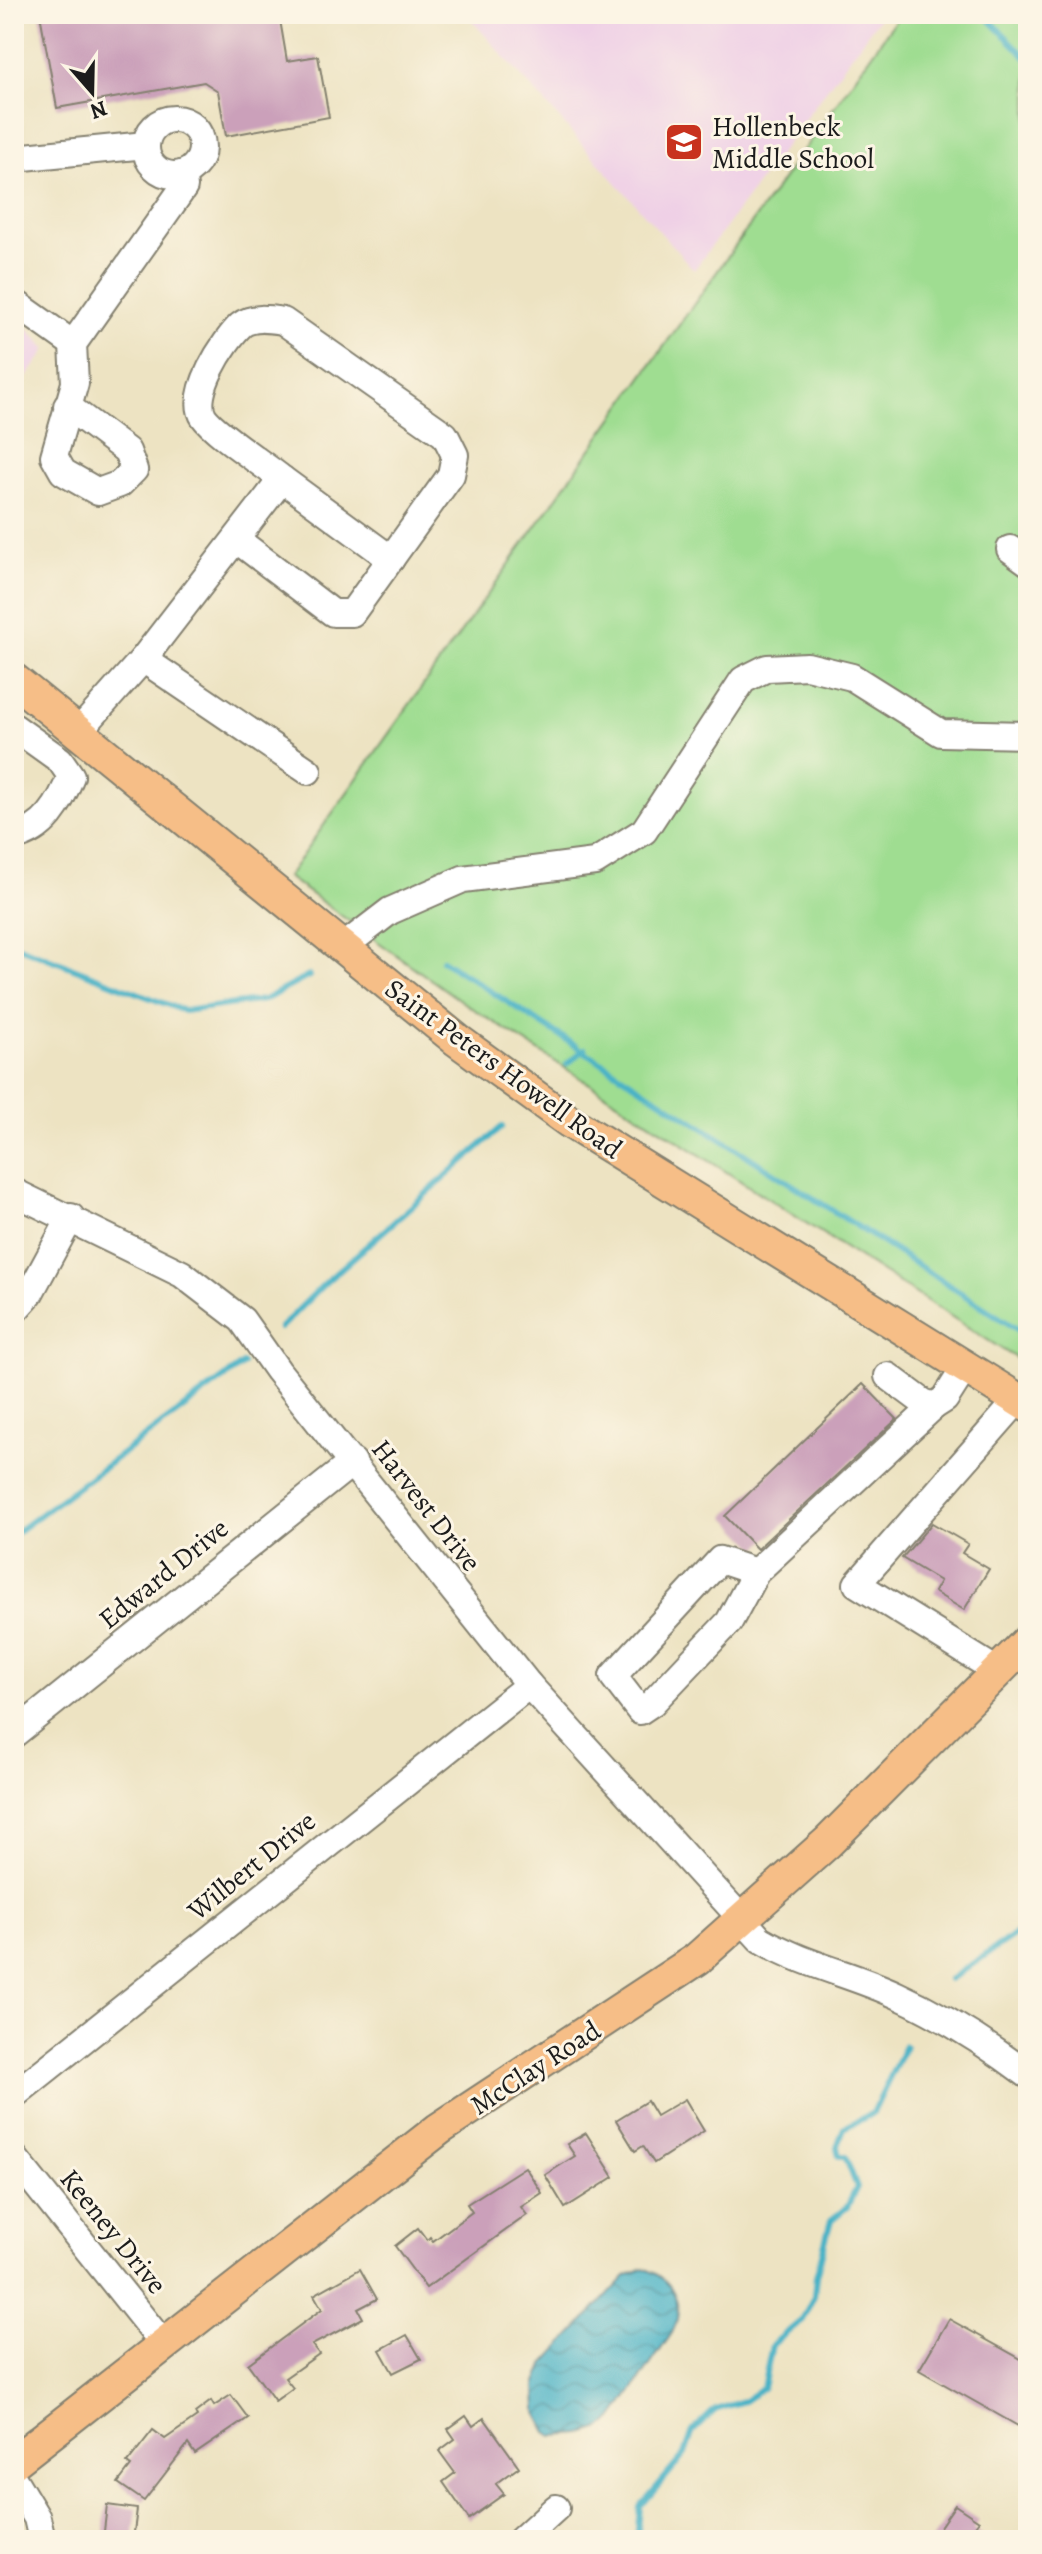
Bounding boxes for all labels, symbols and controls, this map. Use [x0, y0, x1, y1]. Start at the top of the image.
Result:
north arrow [52, 52, 132, 132]
text: N [86, 93, 111, 127]
place label: Hollenbeck Middle School [712, 108, 874, 178]
school or university icon: Hollenbeck Middle School [663, 121, 705, 163]
street label: Saint Peters Howell Road [377, 970, 631, 1168]
street label: Harvest Drive [363, 1432, 490, 1580]
street label: Edward Drive [91, 1510, 237, 1638]
street label: Wilbert Drive [179, 1802, 324, 1930]
street label: McClay Road [463, 2011, 609, 2124]
street label: Keeney Drive [51, 2161, 175, 2302]

